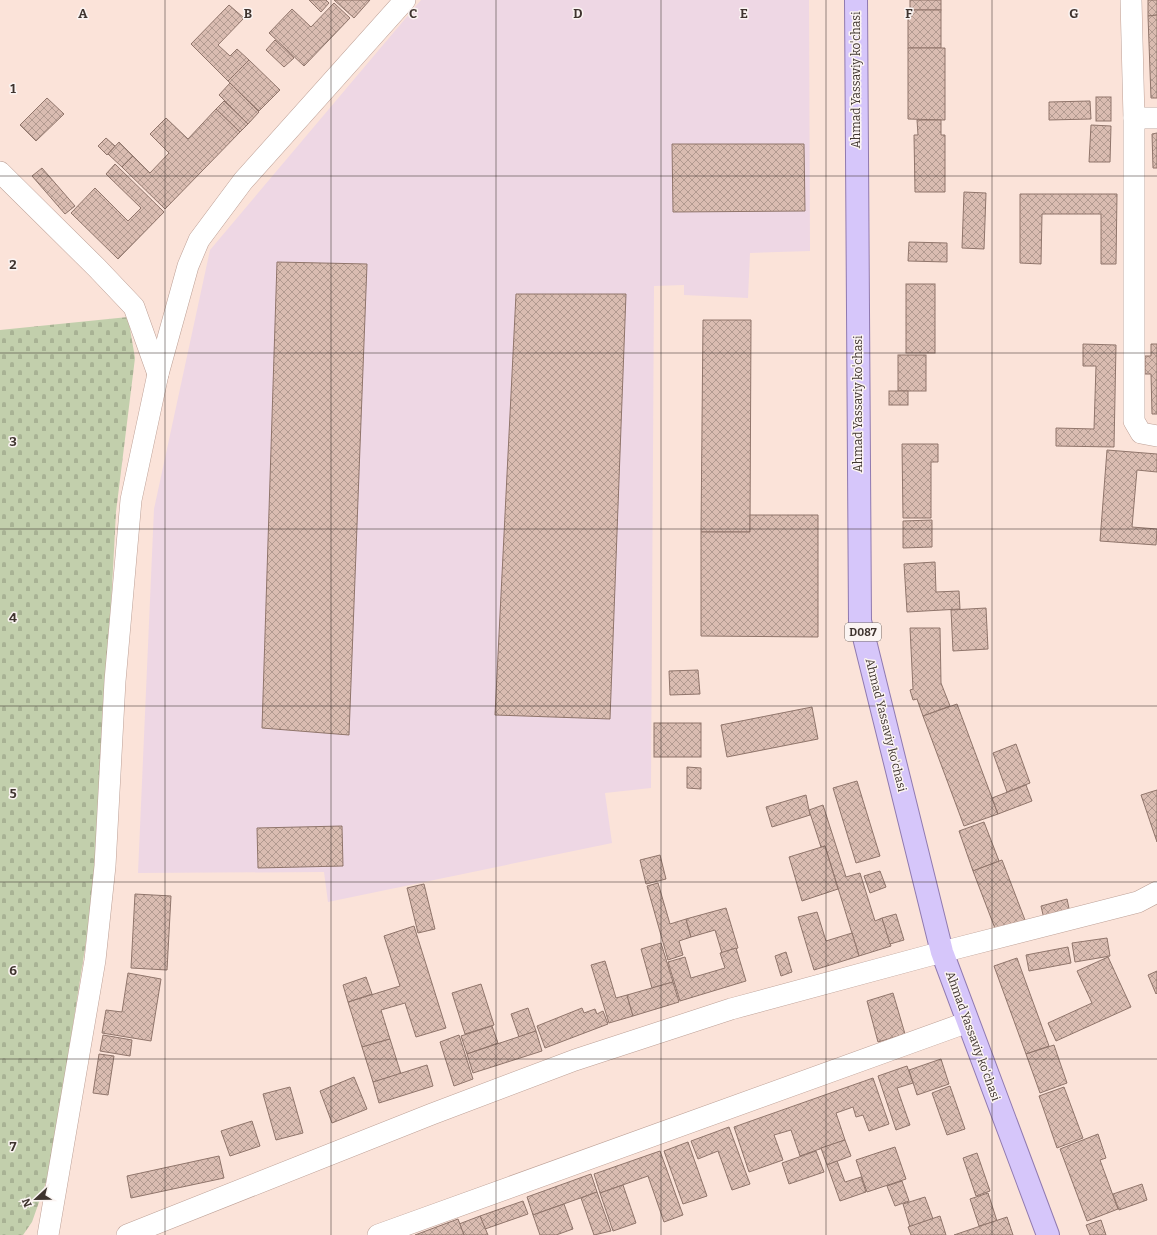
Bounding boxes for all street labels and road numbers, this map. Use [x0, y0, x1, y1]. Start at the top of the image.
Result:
street label: Ahmad Yassaviy ko'chasi [849, 11, 863, 149]
street label: Ahmad Yassaviy ko'chasi [851, 335, 865, 473]
road number: D087 [845, 623, 881, 641]
street label: Ahmad Yassaviy ko'chasi [863, 657, 909, 794]
street label: Ahmad Yassaviy ko'chasi [943, 969, 1003, 1103]

